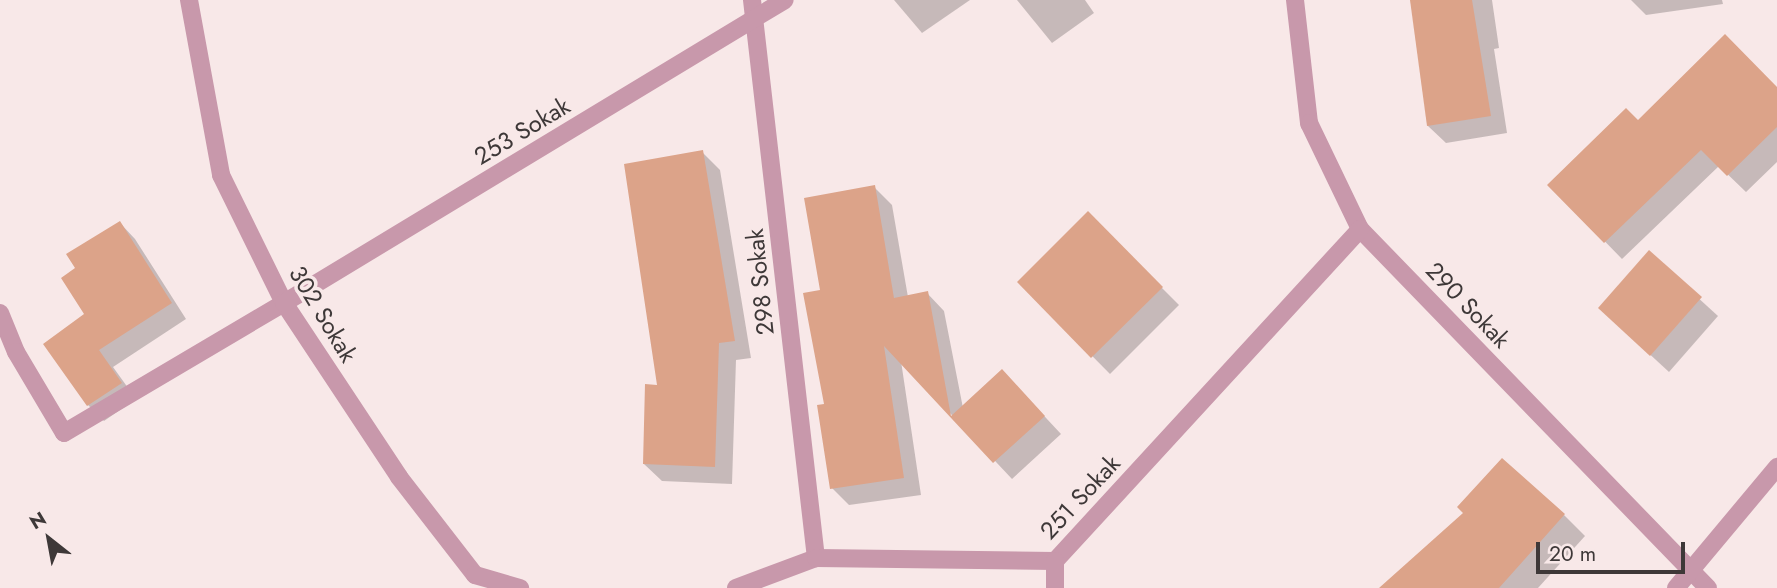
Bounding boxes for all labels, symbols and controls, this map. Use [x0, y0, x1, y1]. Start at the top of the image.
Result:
street label: 253 Sokak [469, 91, 575, 171]
street label: 298 Sokak [740, 227, 780, 337]
street label: 290 Sokak [1420, 256, 1516, 354]
street label: 302 Sokak [283, 261, 363, 367]
street label: 251 Sokak [1034, 449, 1126, 545]
north arrow [14, 504, 84, 574]
text: N [25, 505, 51, 536]
scale bar [1539, 528, 1688, 572]
text: 20 m [1549, 539, 1596, 569]

